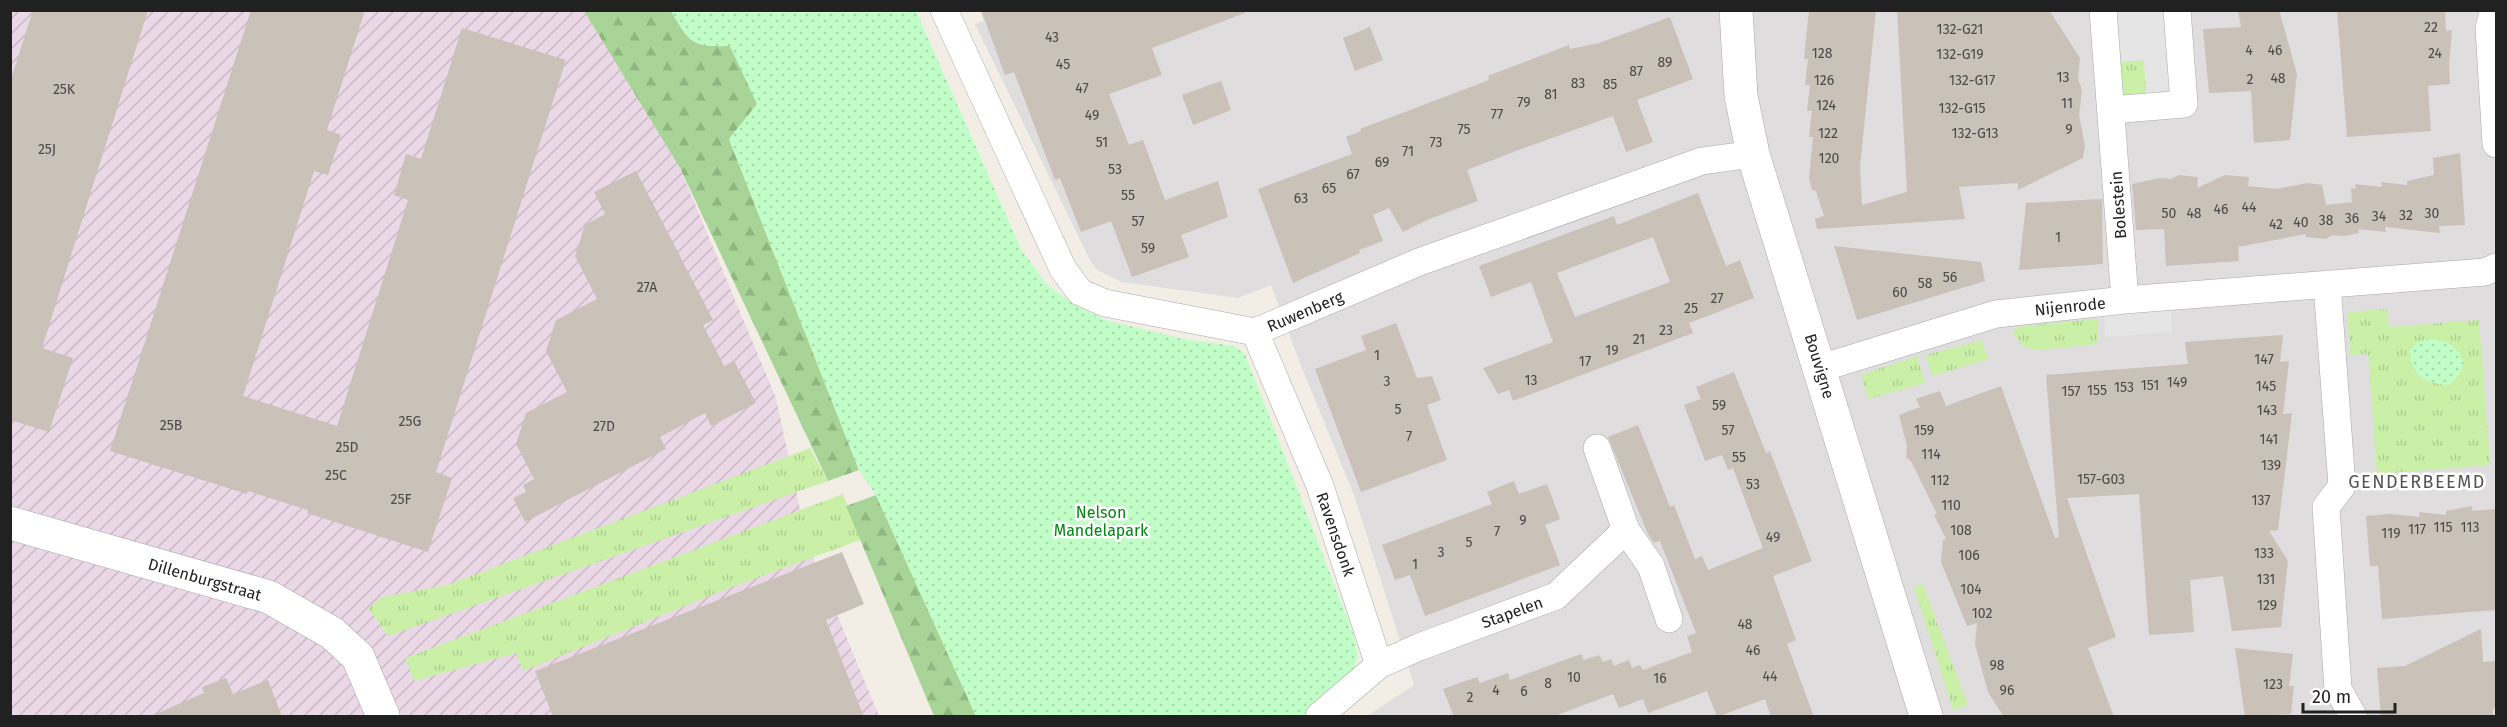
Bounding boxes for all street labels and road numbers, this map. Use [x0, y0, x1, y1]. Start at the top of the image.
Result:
street label: Bolestein [2107, 170, 2130, 240]
street label: Ruwenberg [1264, 287, 1347, 336]
street label: Nijenrode [2034, 293, 2107, 320]
street label: Bouvigne [1801, 331, 1838, 401]
street label: Ravensdonk [1312, 490, 1359, 580]
street label: Dillenburgstraat [146, 554, 264, 605]
street label: Stapelen [1479, 593, 1546, 632]

